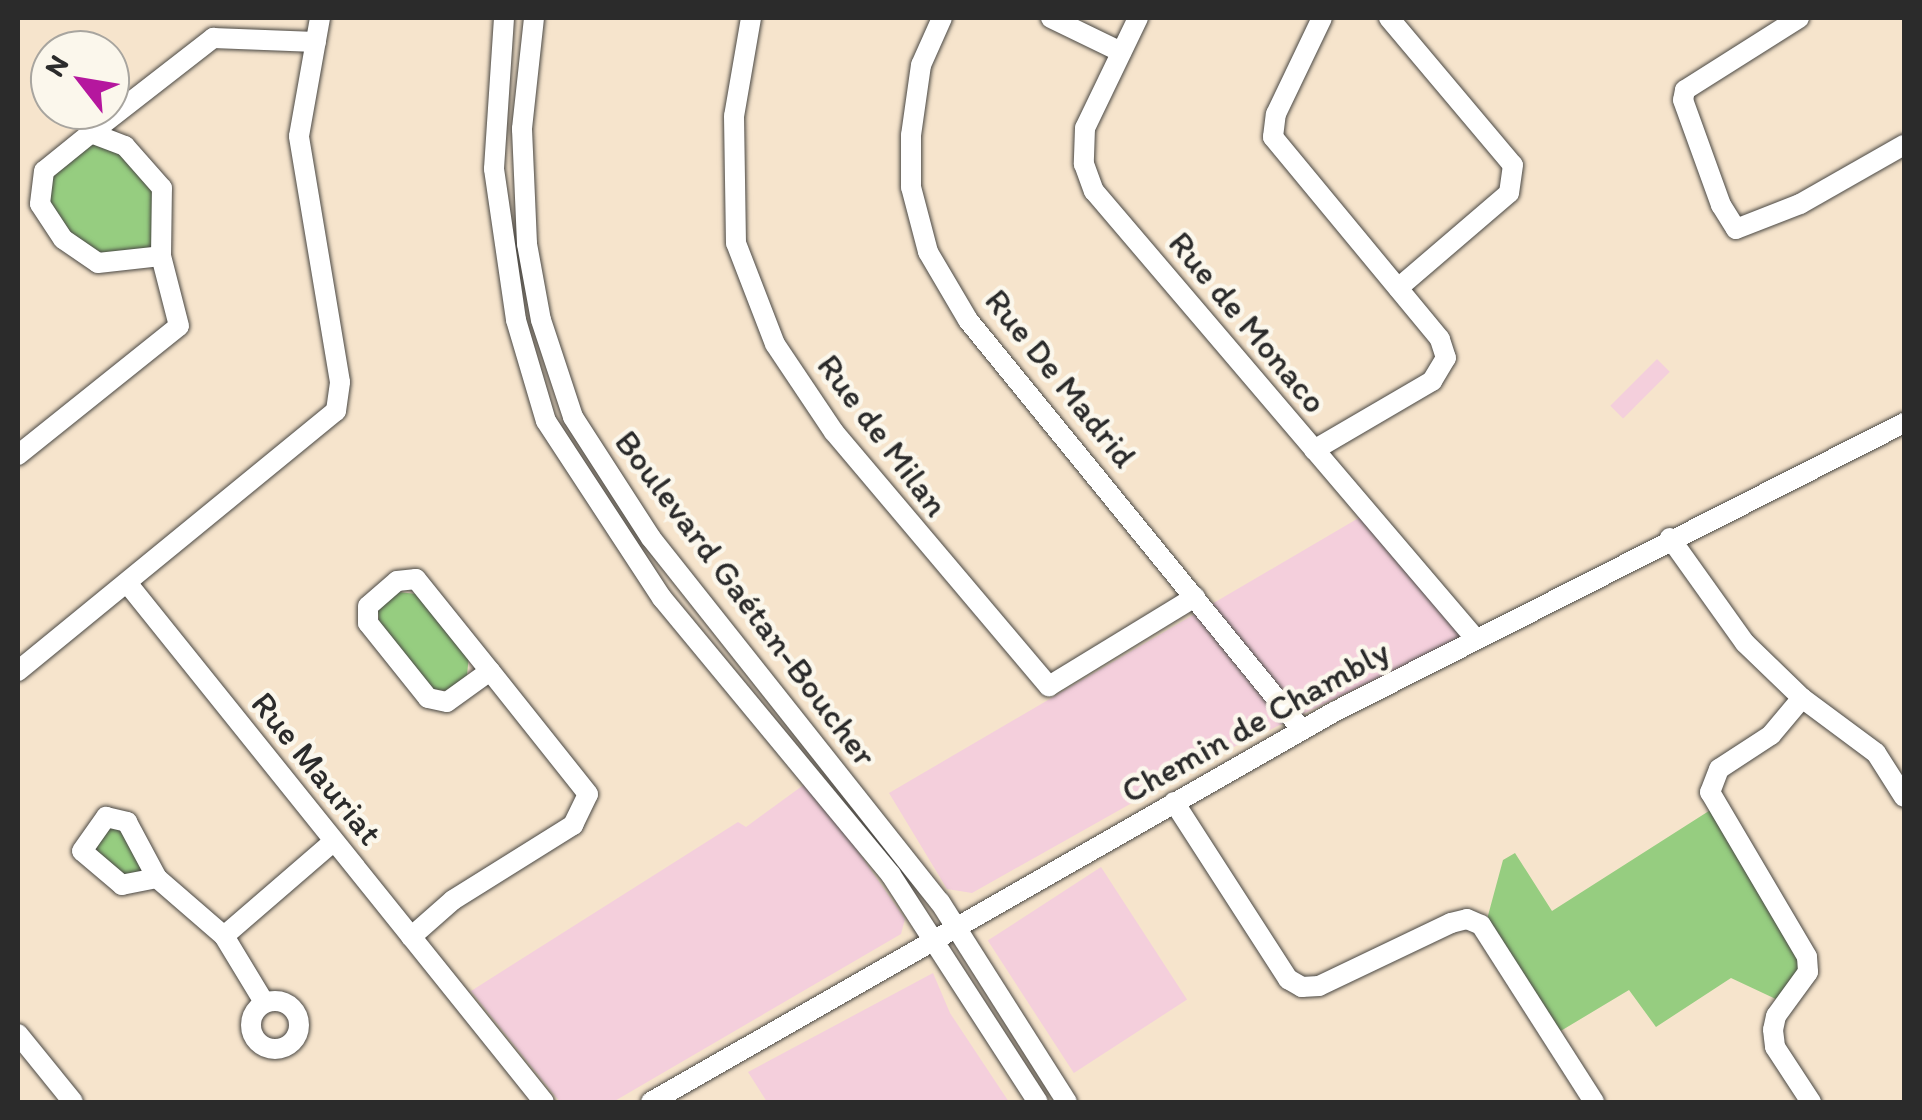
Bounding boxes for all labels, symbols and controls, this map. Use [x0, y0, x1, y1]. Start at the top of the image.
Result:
north arrow [30, 30, 130, 130]
text: N [37, 49, 75, 82]
street label: Rue de Monaco [1160, 222, 1336, 422]
street label: Rue De Madrid [976, 280, 1146, 476]
street label: Rue de Milan [809, 346, 957, 524]
street label: Boulevard Gaétan-Boucher [606, 422, 886, 774]
street label: Chemin de Chambly [1114, 630, 1396, 812]
street label: Rue Mauriat [243, 683, 391, 853]

